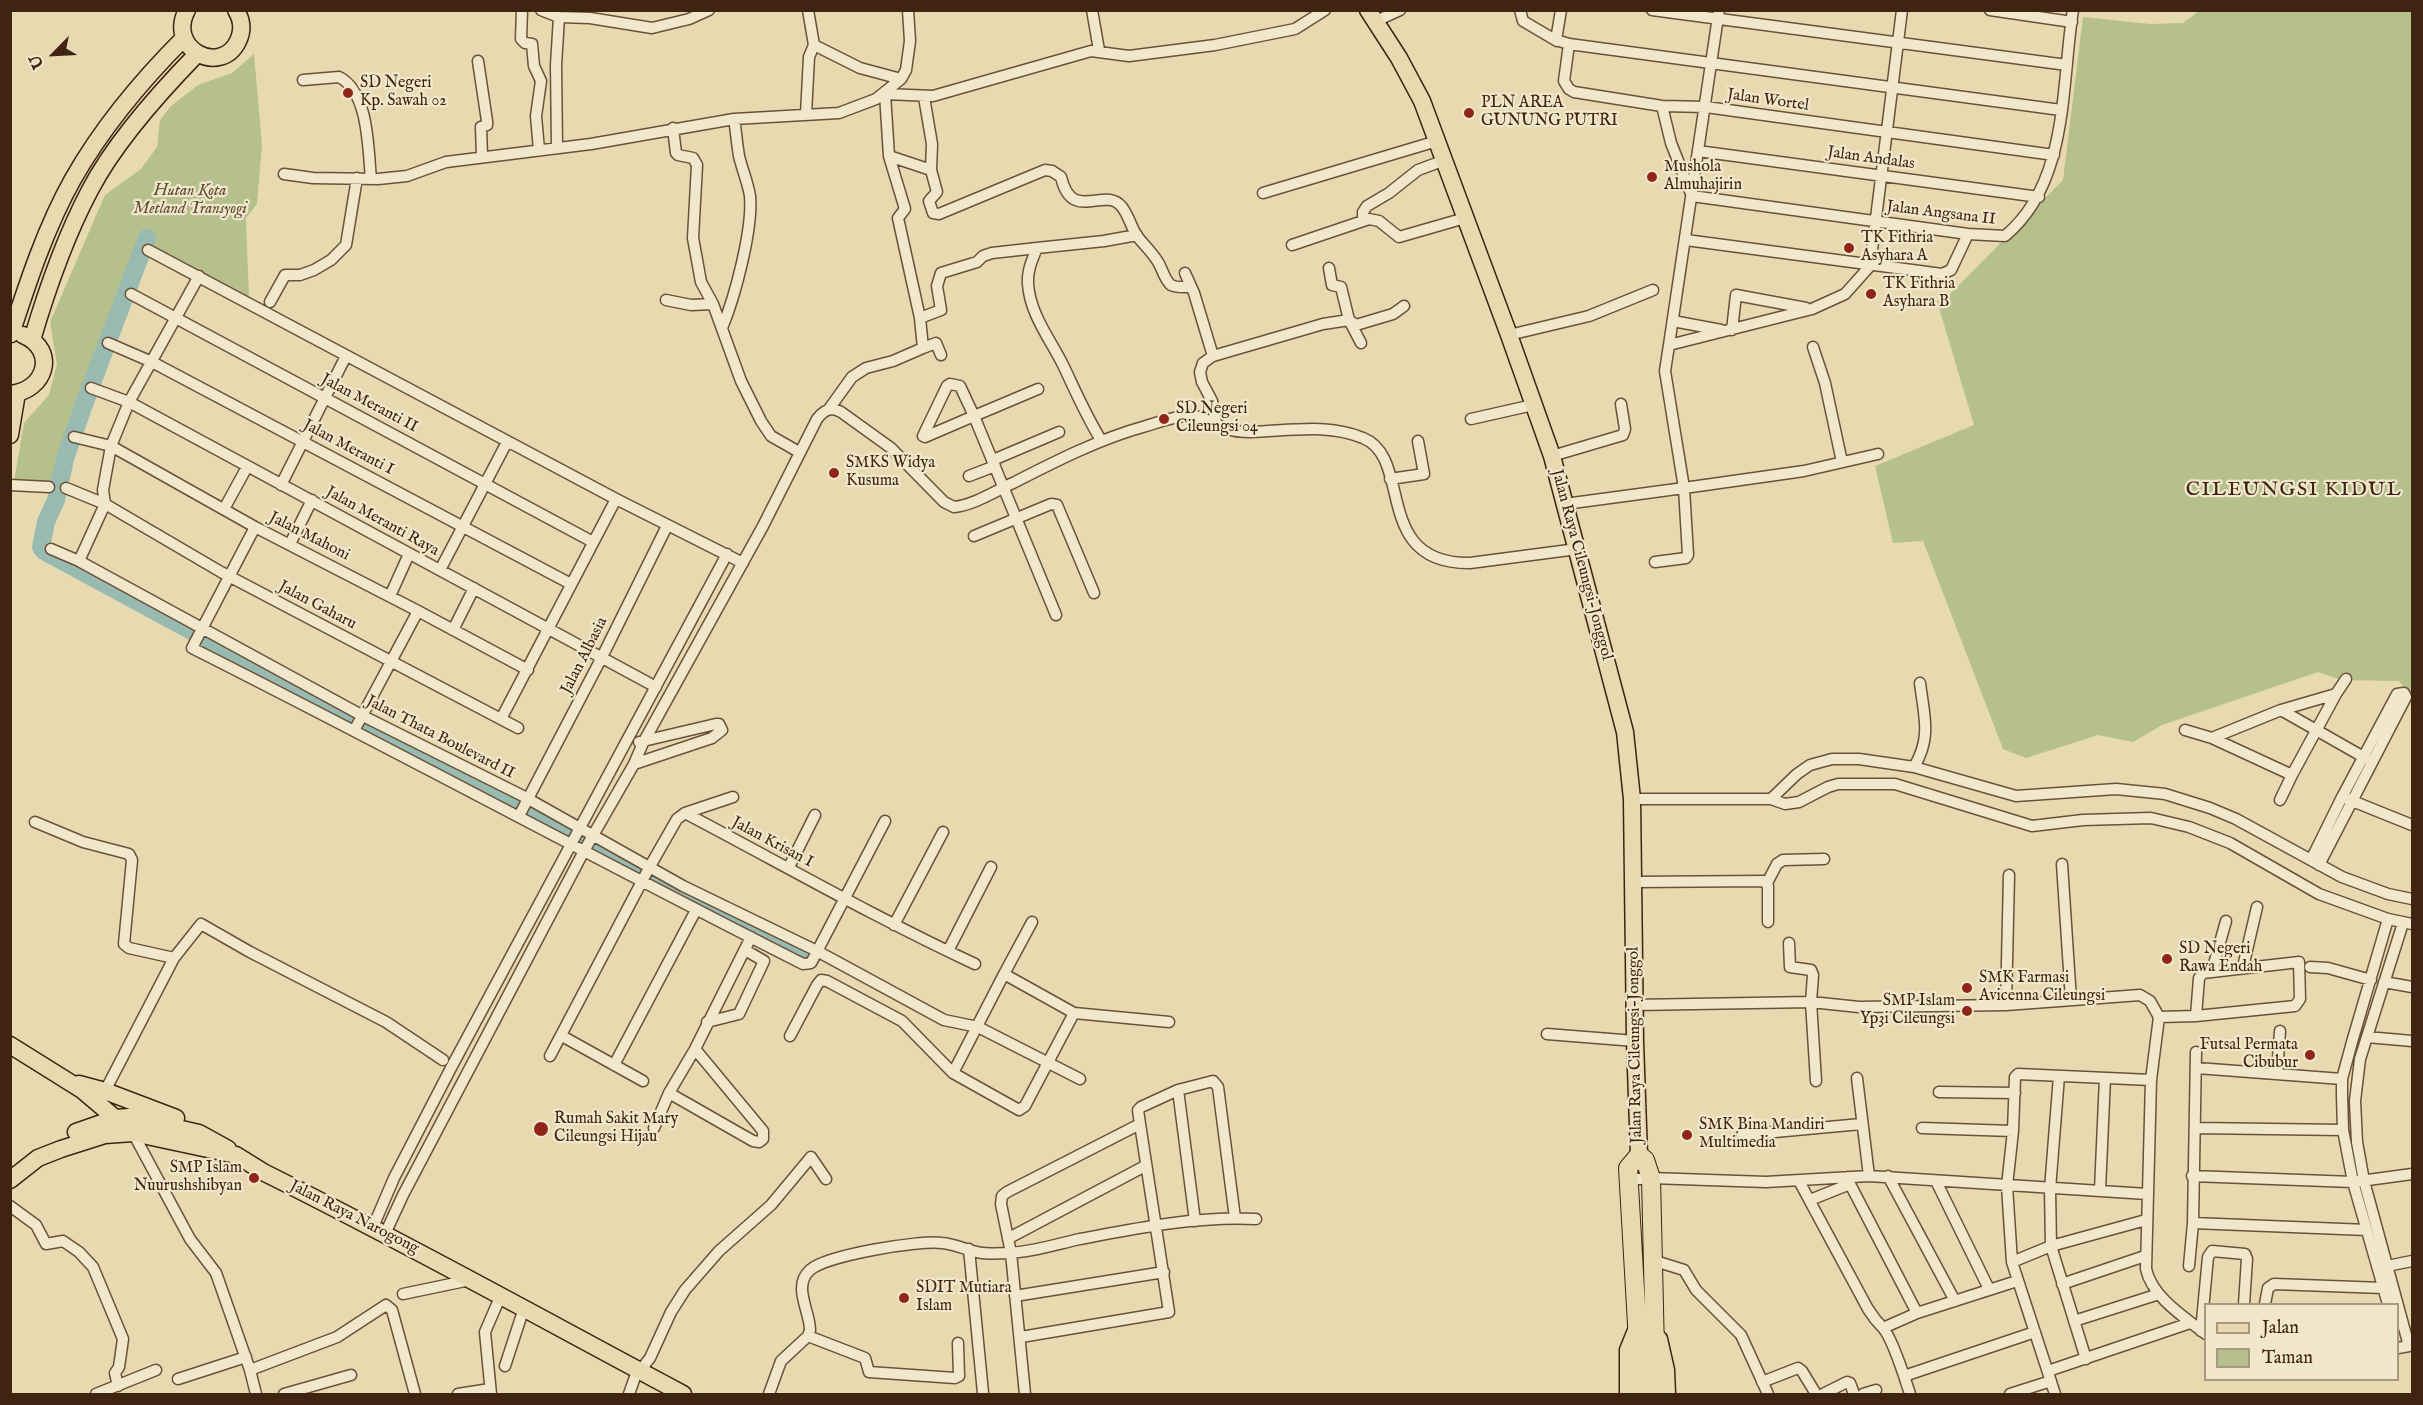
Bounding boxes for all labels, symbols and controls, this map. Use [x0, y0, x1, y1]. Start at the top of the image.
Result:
north arrow [24, 24, 84, 84]
text: U [26, 51, 49, 72]
place label: SD Negeri Kp. Sawah 02 [360, 74, 447, 112]
marker: SD Negeri Kp. Sawah 02 [341, 86, 355, 100]
street label: Jalan Wortel [1726, 86, 1810, 116]
place label: PLN AREA GUNUNG PUTRI [1481, 94, 1618, 132]
marker: PLN AREA GUNUNG PUTRI [1462, 106, 1476, 120]
street label: Jalan Andalas [1826, 143, 1916, 175]
place label: Mushola Almuhajirin [1664, 158, 1742, 196]
marker: Mushola Almuhajirin [1645, 170, 1659, 184]
park label: Hutan Kota Metland Transyogi [133, 182, 247, 220]
street label: Jalan Angsana II [1885, 198, 1997, 230]
place label: TK Fithria Asyhara A [1861, 229, 1933, 267]
marker: TK Fithria Asyhara A [1842, 241, 1856, 255]
place label: TK Fithria Asyhara B [1883, 275, 1955, 313]
marker: TK Fithria Asyhara B [1864, 287, 1878, 301]
street label: Jalan Meranti II [317, 370, 421, 438]
place label: SD Negeri Cileungsi 04 [1176, 400, 1258, 438]
marker: SD Negeri Cileungsi 04 [1157, 412, 1171, 426]
street label: Jalan Meranti I [299, 416, 397, 480]
place label: SMKS Widya Kusuma [846, 454, 935, 492]
marker: SMKS Widya Kusuma [827, 466, 841, 480]
street label: Jalan Raya Cileungsi-Jonggol [1546, 467, 1616, 663]
district label: CILEUNGSI KIDUL [2186, 479, 2402, 503]
street label: Jalan Meranti Raya [322, 483, 442, 561]
street label: Jalan Mahoni [265, 508, 353, 566]
street label: Jalan Gaharu [275, 577, 359, 635]
street label: Jalan Albasia [557, 614, 613, 698]
street label: Jalan Thata Boulevard II [363, 692, 517, 784]
street label: Jalan Krisan I [728, 814, 816, 872]
place label: SD Negeri Rawa Endah [2179, 940, 2262, 978]
street label: Jalan Raya Cileungsi-Jonggol [1625, 946, 1647, 1144]
marker: SD Negeri Rawa Endah [2160, 952, 2174, 966]
place label: SMK Farmasi Avicenna Cileungsi [1979, 969, 2105, 1007]
marker: SMK Farmasi Avicenna Cileungsi [1960, 981, 1974, 995]
place label: SMP Islam Yp3i Cileungsi [1860, 992, 1955, 1030]
marker: SMP Islam Yp3i Cileungsi [1960, 1004, 1974, 1018]
place label: Futsal Permata Cibubur [2200, 1036, 2298, 1074]
marker: Futsal Permata Cibubur [2303, 1048, 2317, 1062]
place label: Rumah Sakit Mary Cileungsi Hijau [554, 1110, 678, 1148]
place label: SMK Bina Mandiri Multimedia [1699, 1116, 1825, 1154]
marker: Rumah Sakit Mary Cileungsi Hijau [532, 1120, 550, 1138]
marker: SMK Bina Mandiri Multimedia [1680, 1128, 1694, 1142]
place label: SMP Islam Nuurushshibyan [134, 1159, 242, 1197]
marker: SMP Islam Nuurushshibyan [247, 1171, 261, 1185]
street label: Jalan Raya Narogong [286, 1177, 422, 1259]
place label: SDIT Mutiara Islam [916, 1279, 1012, 1317]
marker: SDIT Mutiara Islam [897, 1291, 911, 1305]
legend [2204, 1303, 2399, 1381]
text: Jalan [2262, 1317, 2299, 1340]
text: Taman [2262, 1347, 2313, 1370]

